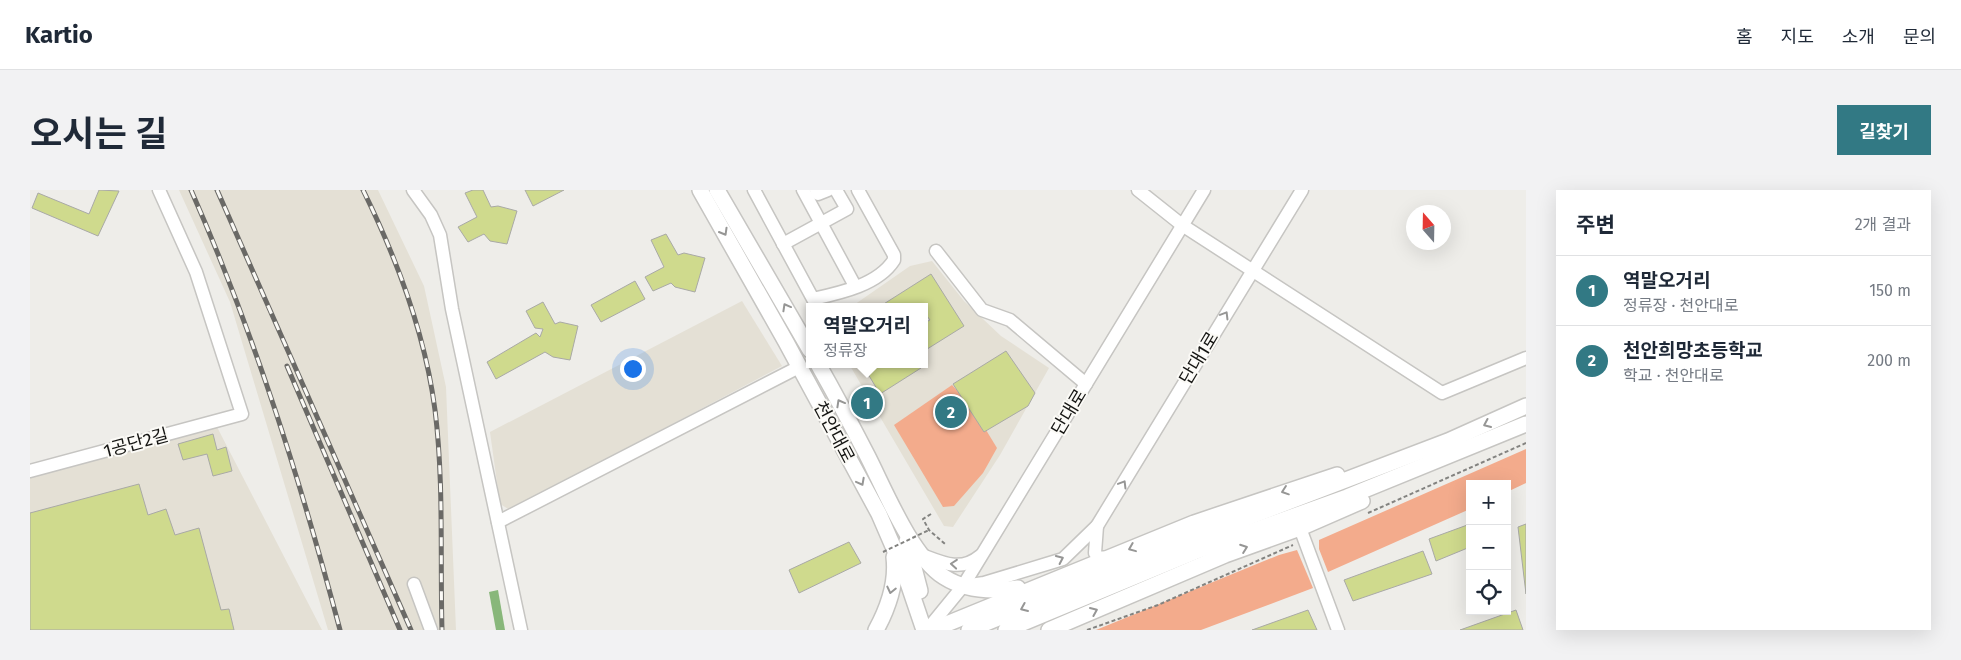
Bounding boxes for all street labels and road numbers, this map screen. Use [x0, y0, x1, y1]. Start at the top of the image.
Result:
street label: 단대1로 [1175, 328, 1223, 388]
street label: 단대로 [1047, 385, 1091, 439]
street label: 천안대로 [809, 398, 859, 466]
street label: 1공단2길 [101, 424, 171, 462]

